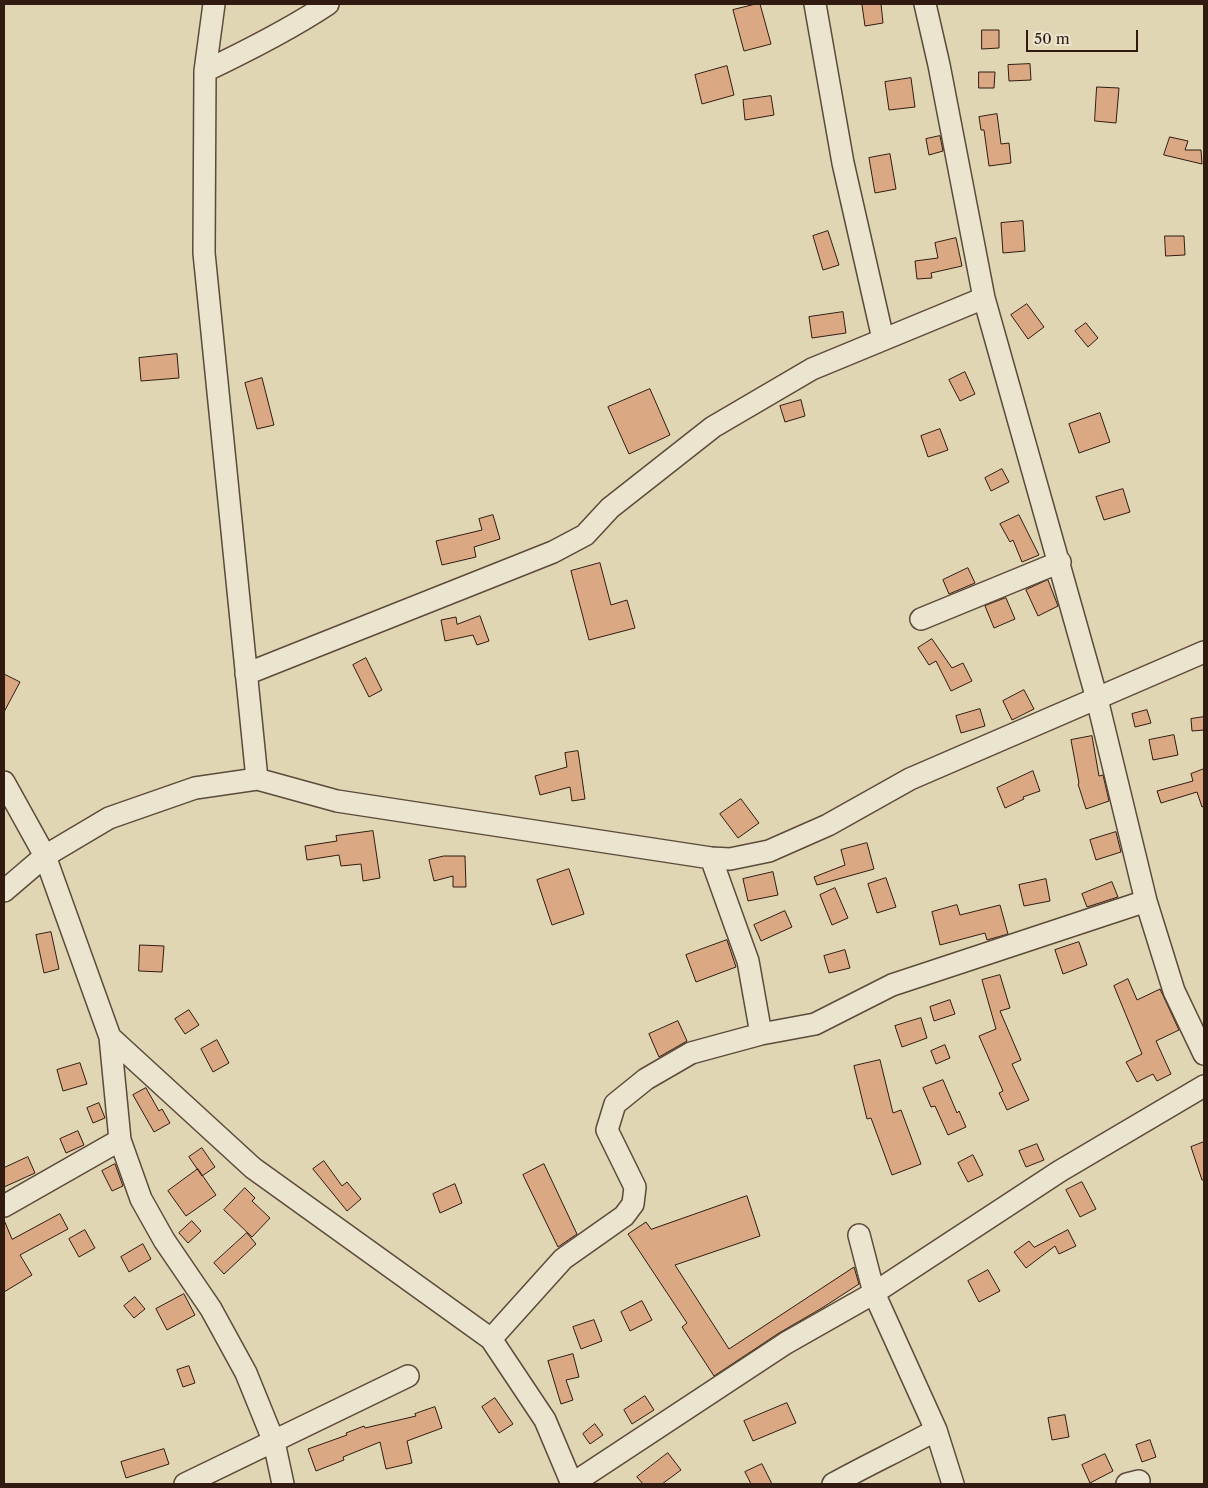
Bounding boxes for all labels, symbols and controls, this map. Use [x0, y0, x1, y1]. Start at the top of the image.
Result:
scale bar [1028, 20, 1140, 52]
text: 50 m [1034, 29, 1070, 48]

